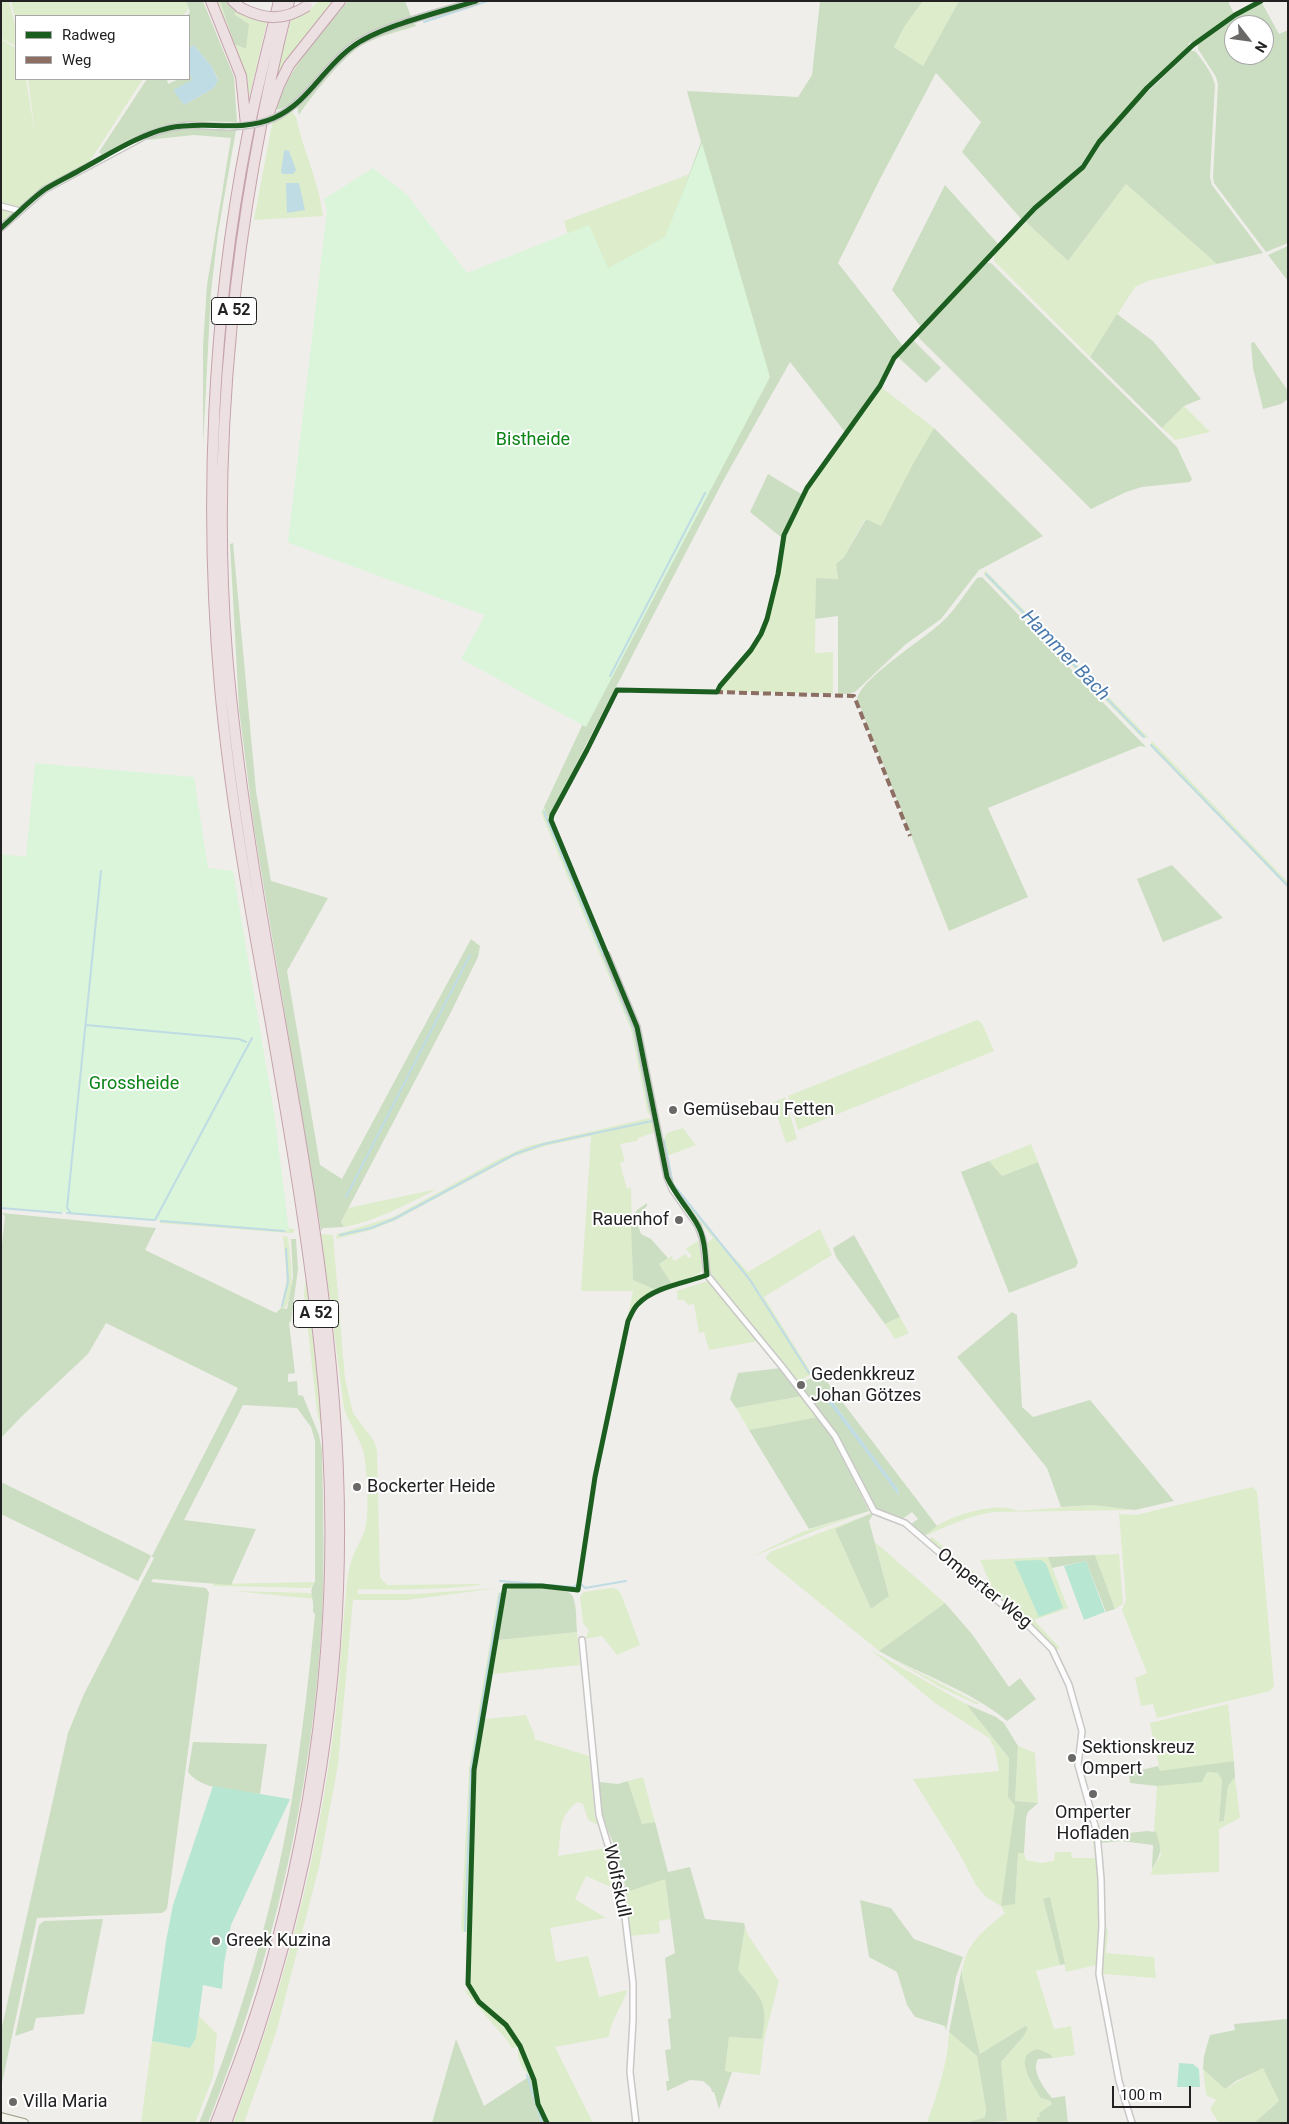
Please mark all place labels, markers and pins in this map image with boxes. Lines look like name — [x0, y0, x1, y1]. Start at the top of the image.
place label: Gemüsebau Fetten — [683, 1099, 834, 1121]
marker: Gemüsebau Fetten — [667, 1104, 679, 1116]
place label: Rauenhof — [592, 1209, 669, 1231]
marker: Rauenhof — [673, 1214, 685, 1226]
place label: Gedenkkreuz Johan Götzes — [811, 1364, 921, 1406]
marker: Gedenkkreuz Johan Götzes — [795, 1379, 807, 1391]
place label: Bockerter Heide — [367, 1476, 495, 1498]
marker: Bockerter Heide — [351, 1481, 363, 1493]
place label: Sektionskreuz Ompert — [1082, 1737, 1195, 1780]
marker: Sektionskreuz Ompert — [1066, 1752, 1078, 1764]
marker: Omperter Hofladen — [1087, 1788, 1099, 1800]
place label: Omperter Hofladen — [1055, 1802, 1131, 1845]
place label: Greek Kuzina — [226, 1930, 331, 1952]
marker: Greek Kuzina — [210, 1935, 222, 1947]
place label: Villa Maria — [23, 2091, 108, 2113]
marker: Villa Maria — [7, 2096, 19, 2108]

